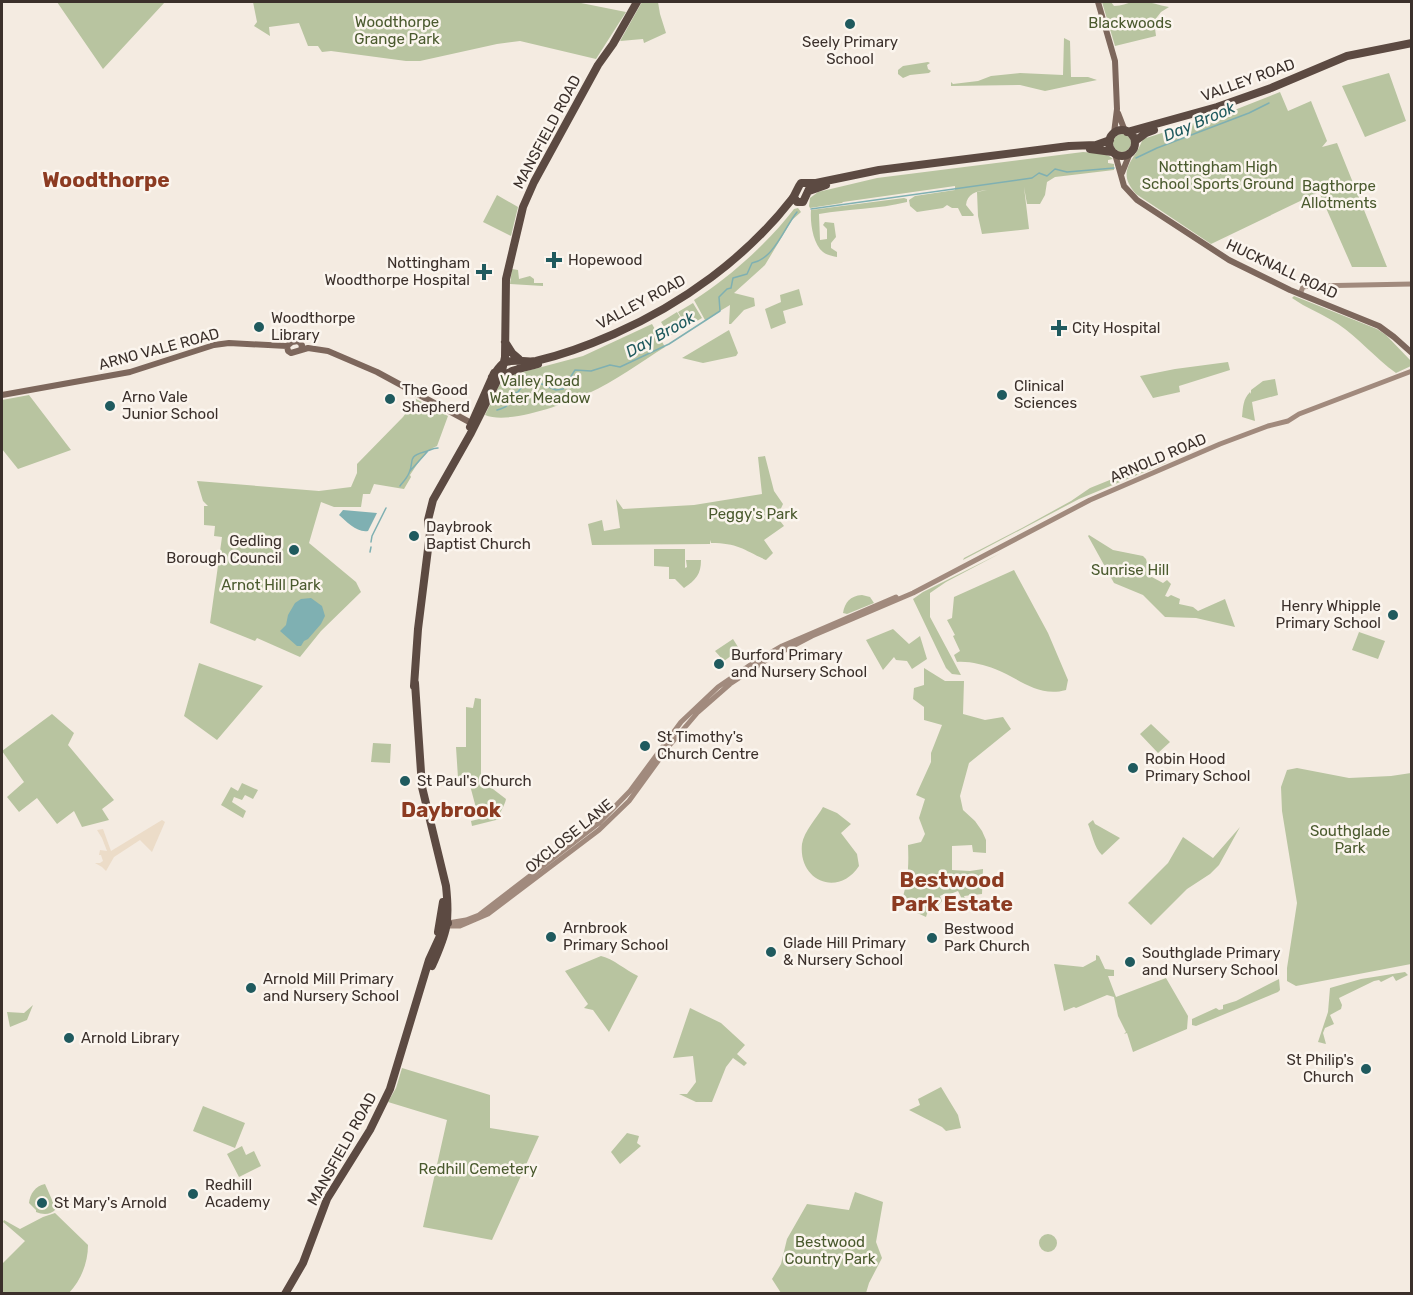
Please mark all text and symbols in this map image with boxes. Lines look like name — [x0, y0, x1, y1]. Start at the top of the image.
park label: Woodthorpe Grange Park — [354, 13, 440, 48]
park label: Blackwoods — [1088, 14, 1172, 32]
marker: Seely Primary School — [843, 17, 857, 31]
place label: Seely Primary School — [802, 33, 898, 68]
street label: VALLEY ROAD — [1199, 55, 1297, 105]
street label: MANSFIELD ROAD — [509, 72, 585, 192]
water label: Day Brook — [1160, 98, 1239, 145]
park label: Nottingham High School Sports Ground — [1142, 158, 1294, 193]
district label: Woodthorpe — [42, 167, 170, 192]
park label: Bagthorpe Allotments — [1301, 177, 1377, 212]
street label: HUCKNALL ROAD — [1223, 235, 1341, 303]
marker: Hopewood — [545, 251, 563, 269]
place label: Hopewood — [568, 251, 642, 269]
place label: Nottingham Woodthorpe Hospital — [324, 254, 470, 289]
marker: Nottingham Woodthorpe Hospital — [475, 263, 493, 281]
street label: VALLEY ROAD — [593, 271, 689, 333]
water label: Day Brook — [622, 307, 699, 361]
place label: Woodthorpe Library — [271, 309, 356, 344]
marker: City Hospital — [1050, 319, 1068, 337]
place label: City Hospital — [1072, 319, 1160, 337]
marker: Woodthorpe Library — [252, 320, 266, 334]
street label: ARNO VALE ROAD — [97, 324, 221, 374]
park label: Valley Road Water Meadow — [489, 372, 591, 407]
place label: Clinical Sciences — [1014, 377, 1077, 412]
place label: The Good Shepherd — [402, 381, 470, 416]
place label: Arno Vale Junior School — [122, 388, 218, 423]
marker: Clinical Sciences — [995, 388, 1009, 402]
marker: The Good Shepherd — [383, 392, 397, 406]
marker: Arno Vale Junior School — [103, 399, 117, 413]
street label: ARNOLD ROAD — [1107, 430, 1209, 486]
park label: Peggy's Park — [708, 505, 798, 523]
place label: Daybrook Baptist Church — [426, 518, 531, 553]
marker: Daybrook Baptist Church — [407, 529, 421, 543]
place label: Gedling Borough Council — [166, 532, 282, 567]
marker: Gedling Borough Council — [287, 543, 301, 557]
park label: Sunrise Hill — [1091, 561, 1169, 579]
park label: Arnot Hill Park — [221, 576, 321, 594]
place label: Henry Whipple Primary School — [1276, 597, 1381, 632]
marker: Henry Whipple Primary School — [1386, 608, 1400, 622]
place label: Burford Primary and Nursery School — [731, 646, 867, 681]
marker: Burford Primary and Nursery School — [712, 657, 726, 671]
place label: St Timothy's Church Centre — [657, 728, 759, 763]
marker: St Timothy's Church Centre — [638, 739, 652, 753]
place label: Robin Hood Primary School — [1145, 750, 1250, 785]
marker: Robin Hood Primary School — [1126, 761, 1140, 775]
place label: St Paul's Church — [417, 772, 532, 790]
marker: St Paul's Church — [398, 774, 412, 788]
street label: OXCLOSE LANE — [522, 795, 616, 877]
district label: Daybrook — [401, 797, 502, 822]
park label: Southglade Park — [1310, 822, 1390, 857]
district label: Bestwood Park Estate — [891, 867, 1013, 916]
place label: Arnbrook Primary School — [563, 919, 668, 954]
place label: Bestwood Park Church — [944, 920, 1030, 955]
marker: Arnbrook Primary School — [544, 930, 558, 944]
marker: Bestwood Park Church — [925, 931, 939, 945]
place label: Glade Hill Primary & Nursery School — [783, 934, 906, 969]
place label: Southglade Primary and Nursery School — [1142, 944, 1280, 979]
marker: Glade Hill Primary & Nursery School — [764, 945, 778, 959]
marker: Southglade Primary and Nursery School — [1123, 955, 1137, 969]
place label: Arnold Mill Primary and Nursery School — [263, 970, 399, 1005]
marker: Arnold Mill Primary and Nursery School — [244, 981, 258, 995]
place label: Arnold Library — [81, 1029, 180, 1047]
marker: Arnold Library — [62, 1031, 76, 1045]
place label: St Philip's Church — [1286, 1051, 1354, 1086]
marker: St Philip's Church — [1359, 1062, 1373, 1076]
street label: MANSFIELD ROAD — [304, 1089, 380, 1209]
park label: Redhill Cemetery — [418, 1160, 538, 1178]
place label: Redhill Academy — [205, 1176, 270, 1211]
marker: Redhill Academy — [186, 1187, 200, 1201]
place label: St Mary's Arnold — [54, 1194, 167, 1212]
marker: St Mary's Arnold — [35, 1196, 49, 1210]
park label: Bestwood Country Park — [785, 1233, 876, 1268]

